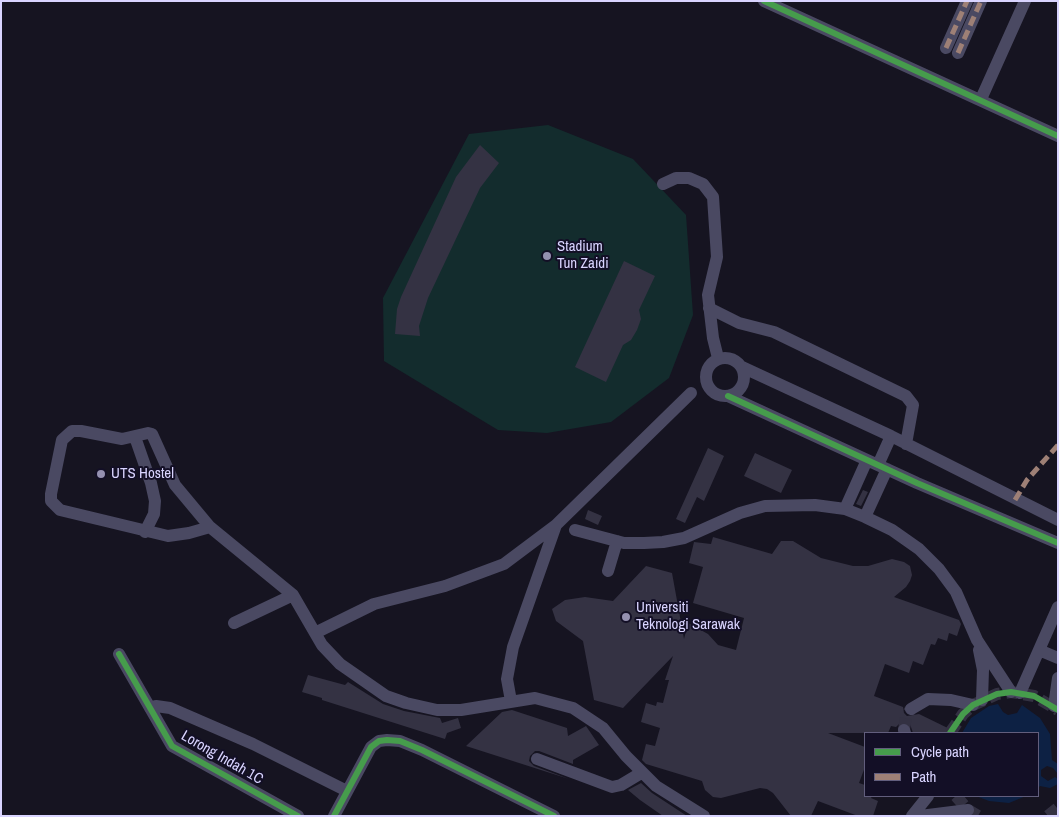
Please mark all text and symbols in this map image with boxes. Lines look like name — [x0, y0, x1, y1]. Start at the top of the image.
place label: Stadium Tun Zaidi — [557, 238, 609, 273]
marker: Stadium Tun Zaidi — [541, 250, 553, 262]
place label: UTS Hostel — [111, 465, 174, 483]
marker: UTS Hostel — [95, 468, 107, 480]
place label: Universiti Teknologi Sarawak — [636, 599, 740, 634]
marker: Universiti Teknologi Sarawak — [620, 611, 632, 623]
street label: Lorong Indah 1C — [178, 727, 266, 789]
legend — [864, 732, 1039, 797]
text: Cycle path — [911, 741, 969, 762]
text: Path — [911, 766, 936, 787]

